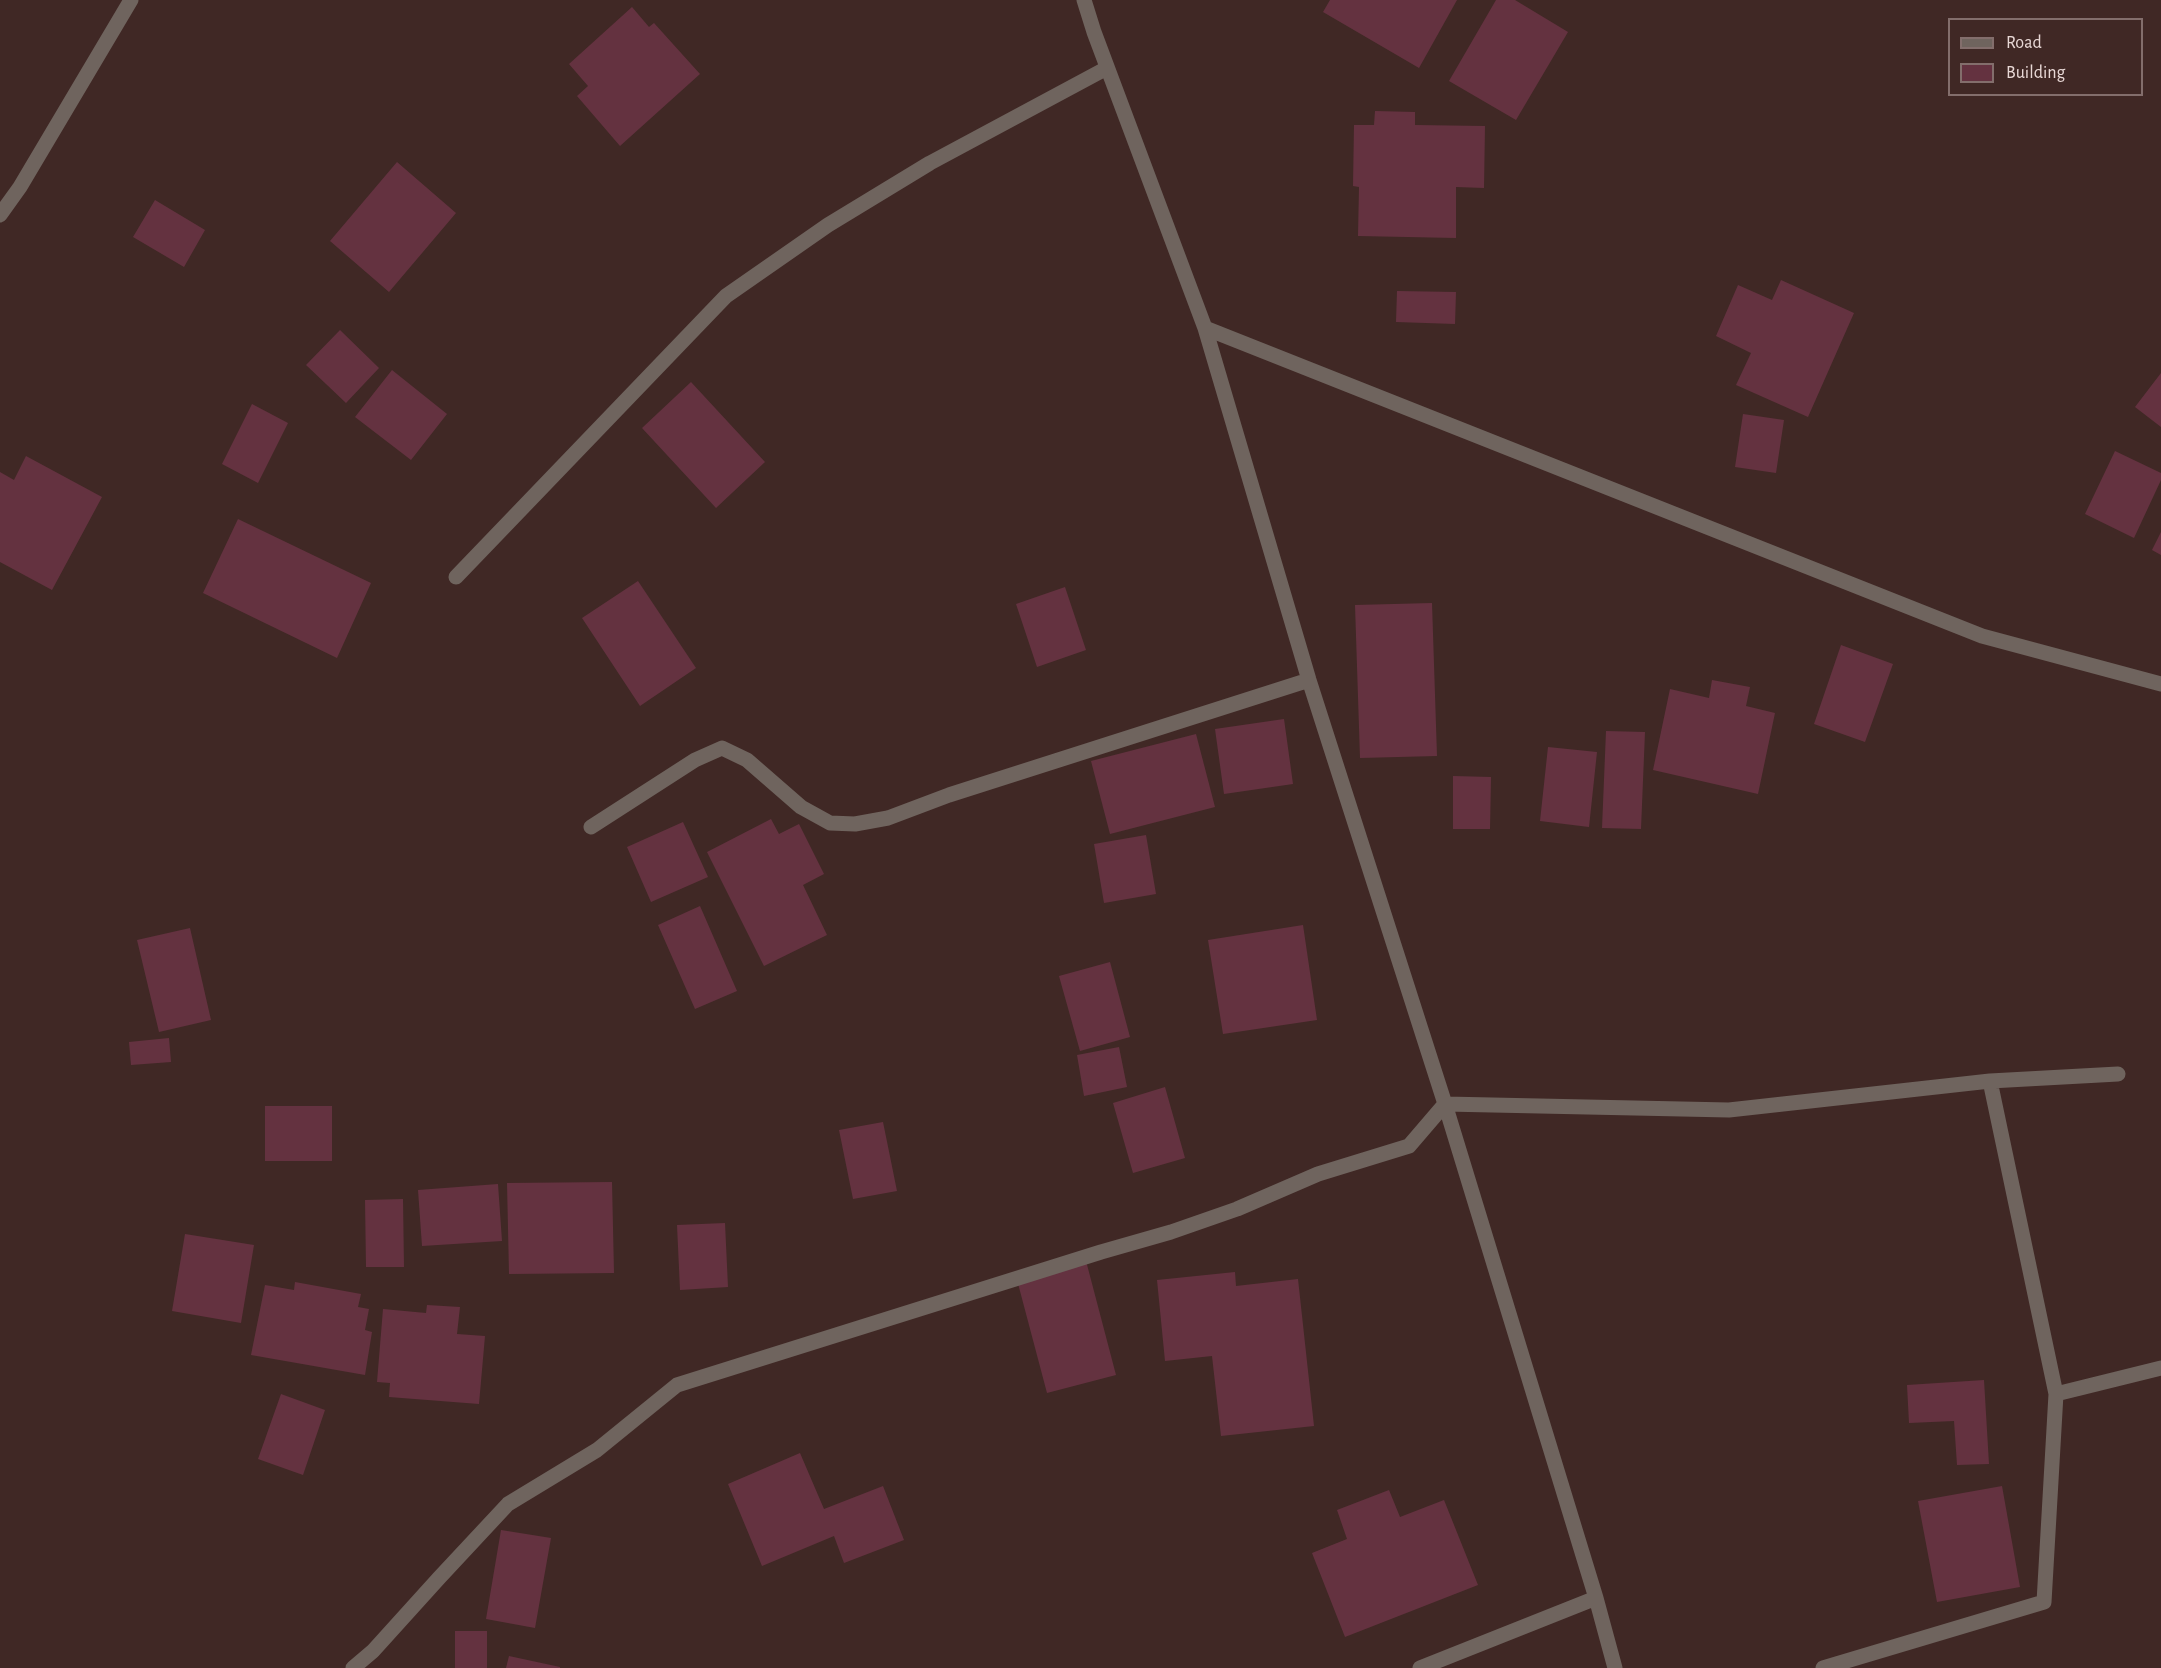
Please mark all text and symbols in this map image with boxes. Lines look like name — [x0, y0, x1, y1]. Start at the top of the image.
legend — [1948, 18, 2143, 96]
text: Road — [2006, 34, 2042, 52]
text: Building — [2006, 64, 2065, 82]

